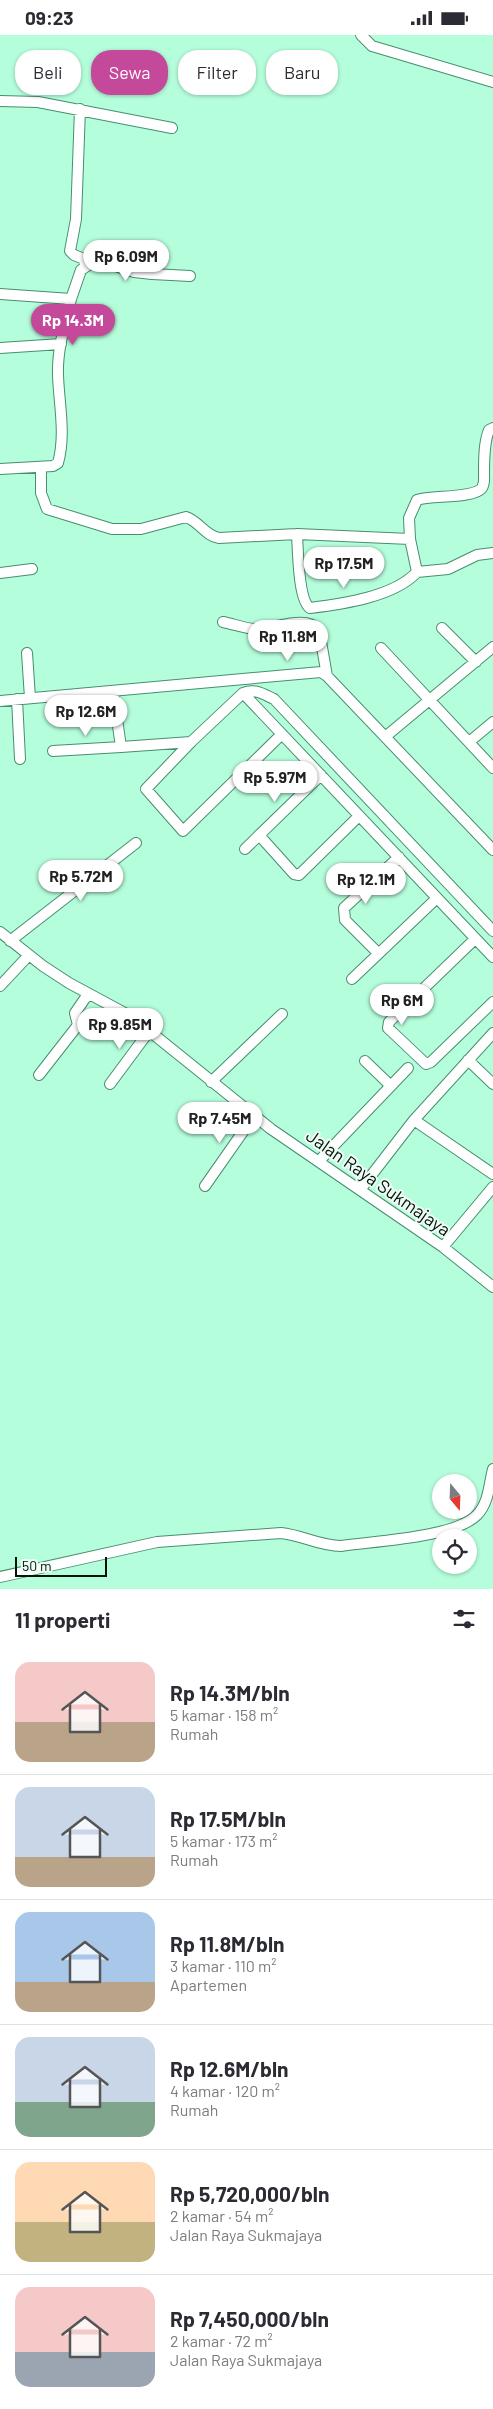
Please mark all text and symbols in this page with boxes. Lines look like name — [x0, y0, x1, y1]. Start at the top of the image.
text: 09:23 — [25, 6, 73, 29]
chip: Beli — [15, 50, 81, 95]
chip: Sewa — [91, 50, 168, 95]
chip: Filter — [178, 50, 256, 95]
chip: Baru — [266, 50, 338, 95]
pin: Rp 6.09M — [74, 239, 178, 282]
text: Rp 6.09M — [94, 246, 158, 265]
pin: Rp 14.3M — [21, 303, 125, 346]
text: Rp 14.3M — [42, 310, 104, 329]
pin: Rp 17.5M — [292, 547, 396, 589]
text: Rp 17.5M — [314, 553, 374, 572]
pin: Rp 11.8M — [236, 619, 340, 662]
text: Rp 11.8M — [259, 626, 317, 645]
pin: Rp 12.6M — [34, 695, 138, 737]
text: Rp 12.6M — [55, 701, 117, 720]
pin: Rp 5.97M — [223, 761, 327, 803]
text: Rp 5.97M — [244, 767, 306, 786]
pin: Rp 5.72M — [29, 859, 133, 902]
pin: Rp 12.1M — [314, 863, 418, 905]
text: Rp 5.72M — [49, 866, 113, 885]
text: Rp 12.1M — [337, 869, 395, 888]
pin: Rp 6M — [367, 983, 437, 1026]
text: Rp 6M — [381, 990, 423, 1009]
pin: Rp 9.85M — [68, 1007, 172, 1050]
text: Rp 9.85M — [88, 1014, 152, 1033]
pin: Rp 7.45M — [168, 1101, 272, 1144]
text: Rp 7.45M — [188, 1108, 252, 1127]
street label: Jalan Raya Sukmajaya — [302, 1124, 455, 1240]
north arrow — [432, 1474, 478, 1519]
map controls — [432, 1474, 477, 1574]
button: locate — [432, 1529, 477, 1574]
scale bar — [15, 1554, 108, 1577]
text: 50 m — [22, 1557, 51, 1574]
icon: filters — [450, 1605, 478, 1633]
text: 11 properti — [15, 1607, 110, 1632]
text: Rp 14.3M/bln — [170, 1680, 290, 1705]
icon: home — [55, 1682, 115, 1742]
text: 5 kamar · 158 m² — [170, 1705, 278, 1724]
text: Rumah — [170, 1724, 218, 1743]
text: Rp 17.5M/bln — [170, 1806, 286, 1831]
icon: home — [55, 1807, 115, 1867]
text: 5 kamar · 173 m² — [170, 1831, 278, 1850]
text: Rumah — [170, 1850, 218, 1869]
text: Rp 11.8M/bln — [170, 1931, 285, 1956]
icon: home — [55, 1932, 115, 1992]
text: 3 kamar · 110 m² — [170, 1956, 276, 1975]
text: Apartemen — [170, 1975, 247, 1994]
text: Rp 12.6M/bln — [170, 2056, 289, 2081]
icon: home — [55, 2057, 115, 2117]
text: 4 kamar · 120 m² — [170, 2081, 280, 2100]
text: Rumah — [170, 2100, 218, 2119]
text: Rp 5,720,000/bln — [170, 2181, 329, 2206]
icon: home — [55, 2182, 115, 2242]
text: 2 kamar · 54 m² — [170, 2206, 274, 2225]
text: Jalan Raya Sukmajaya — [170, 2225, 322, 2244]
text: Rp 7,450,000/bln — [170, 2306, 329, 2331]
icon: home — [55, 2307, 115, 2367]
text: 2 kamar · 72 m² — [170, 2331, 273, 2350]
text: Jalan Raya Sukmajaya — [170, 2350, 322, 2369]

